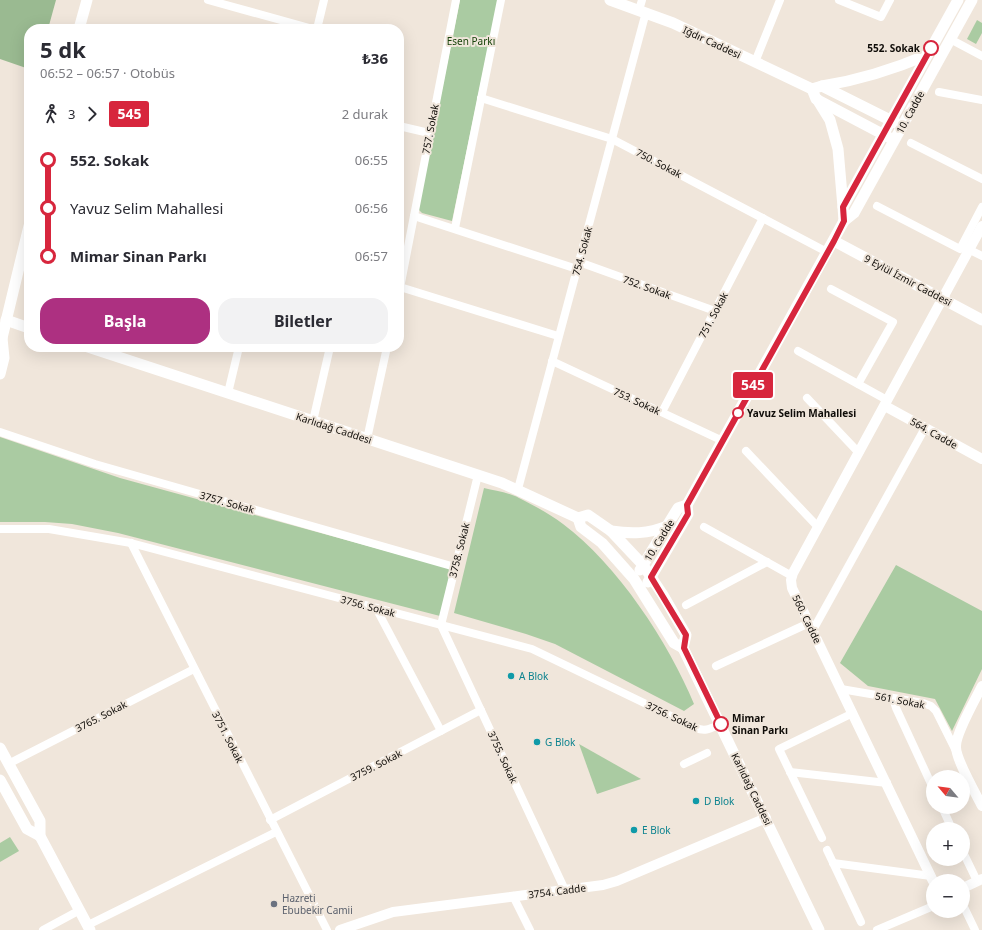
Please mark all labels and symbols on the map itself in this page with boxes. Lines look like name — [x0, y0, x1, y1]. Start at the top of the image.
street label: Iğdır Caddesi — [681, 23, 743, 61]
park label: Esen Parkı — [447, 34, 495, 48]
marker: 552. Sokak — [923, 40, 939, 56]
place label: 552. Sokak — [867, 41, 921, 55]
street label: 10. Cadde — [893, 88, 928, 136]
street label: 757. Sokak — [418, 102, 442, 155]
street label: 750. Sokak — [634, 145, 685, 181]
street label: 754. Sokak — [569, 224, 595, 277]
street label: 9 Eylül İzmir Caddesi — [862, 251, 954, 309]
street label: 752. Sokak — [621, 272, 674, 302]
street label: 751. Sokak — [695, 289, 731, 340]
line badge: 545 — [730, 372, 776, 398]
street label: 753. Sokak — [611, 384, 663, 418]
place label: Yavuz Selim Mahallesi — [747, 406, 856, 420]
marker: Yavuz Selim Mahallesi — [732, 407, 744, 419]
street label: Karlıdağ Caddesi — [294, 409, 374, 447]
street label: 564. Cadde — [908, 414, 961, 452]
street label: 3757. Sokak — [198, 488, 256, 517]
street label: 10. Cadde — [641, 516, 677, 563]
street label: 3758. Sokak — [445, 521, 473, 579]
street label: 3756. Sokak — [339, 592, 397, 620]
street label: 560. Cadde — [789, 592, 825, 646]
place label: A Blok — [519, 669, 549, 683]
marker: A Blok — [506, 671, 516, 681]
street label: 561. Sokak — [874, 688, 927, 712]
street label: 3765. Sokak — [73, 697, 130, 735]
street label: 3756. Sokak — [644, 698, 701, 734]
street label: 3751. Sokak — [209, 709, 247, 766]
place label: Mimar Sinan Parkı — [732, 711, 788, 737]
marker: Mimar Sinan Parkı — [713, 716, 729, 732]
street label: 3755. Sokak — [485, 729, 521, 786]
place label: G Blok — [545, 735, 576, 749]
marker: G Blok — [532, 737, 542, 747]
street label: 3759. Sokak — [348, 746, 405, 784]
street label: Karlıdağ Caddesi — [728, 750, 776, 828]
north arrow — [926, 770, 970, 814]
place label: D Blok — [704, 794, 735, 808]
marker: D Blok — [691, 796, 701, 806]
place label: E Blok — [642, 823, 671, 837]
marker: E Blok — [629, 825, 639, 835]
street label: 3754. Cadde — [527, 880, 587, 901]
place label: Hazreti Ebubekir Camii — [282, 891, 353, 917]
marker: Hazreti Ebubekir Camii — [269, 899, 279, 909]

